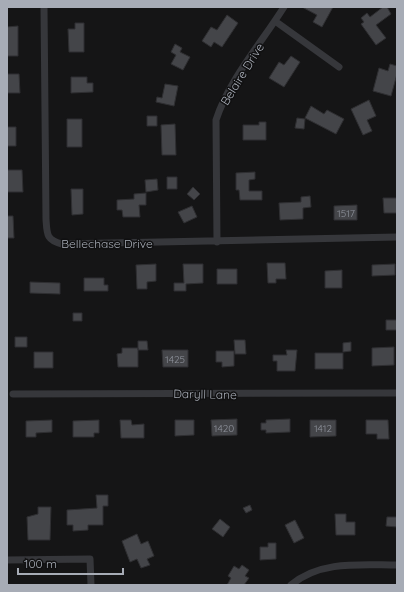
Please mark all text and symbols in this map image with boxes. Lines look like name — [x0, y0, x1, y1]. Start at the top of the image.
street label: Belaire Drive — [217, 40, 267, 108]
house number: 1517 — [337, 207, 355, 220]
street label: Bellechase Drive — [61, 236, 153, 251]
house number: 1425 — [165, 353, 185, 366]
street label: Daryll Lane — [173, 386, 237, 402]
house number: 1420 — [214, 422, 234, 435]
house number: 1412 — [314, 422, 332, 435]
scale bar — [18, 550, 123, 576]
text: 100 m — [24, 556, 57, 571]

